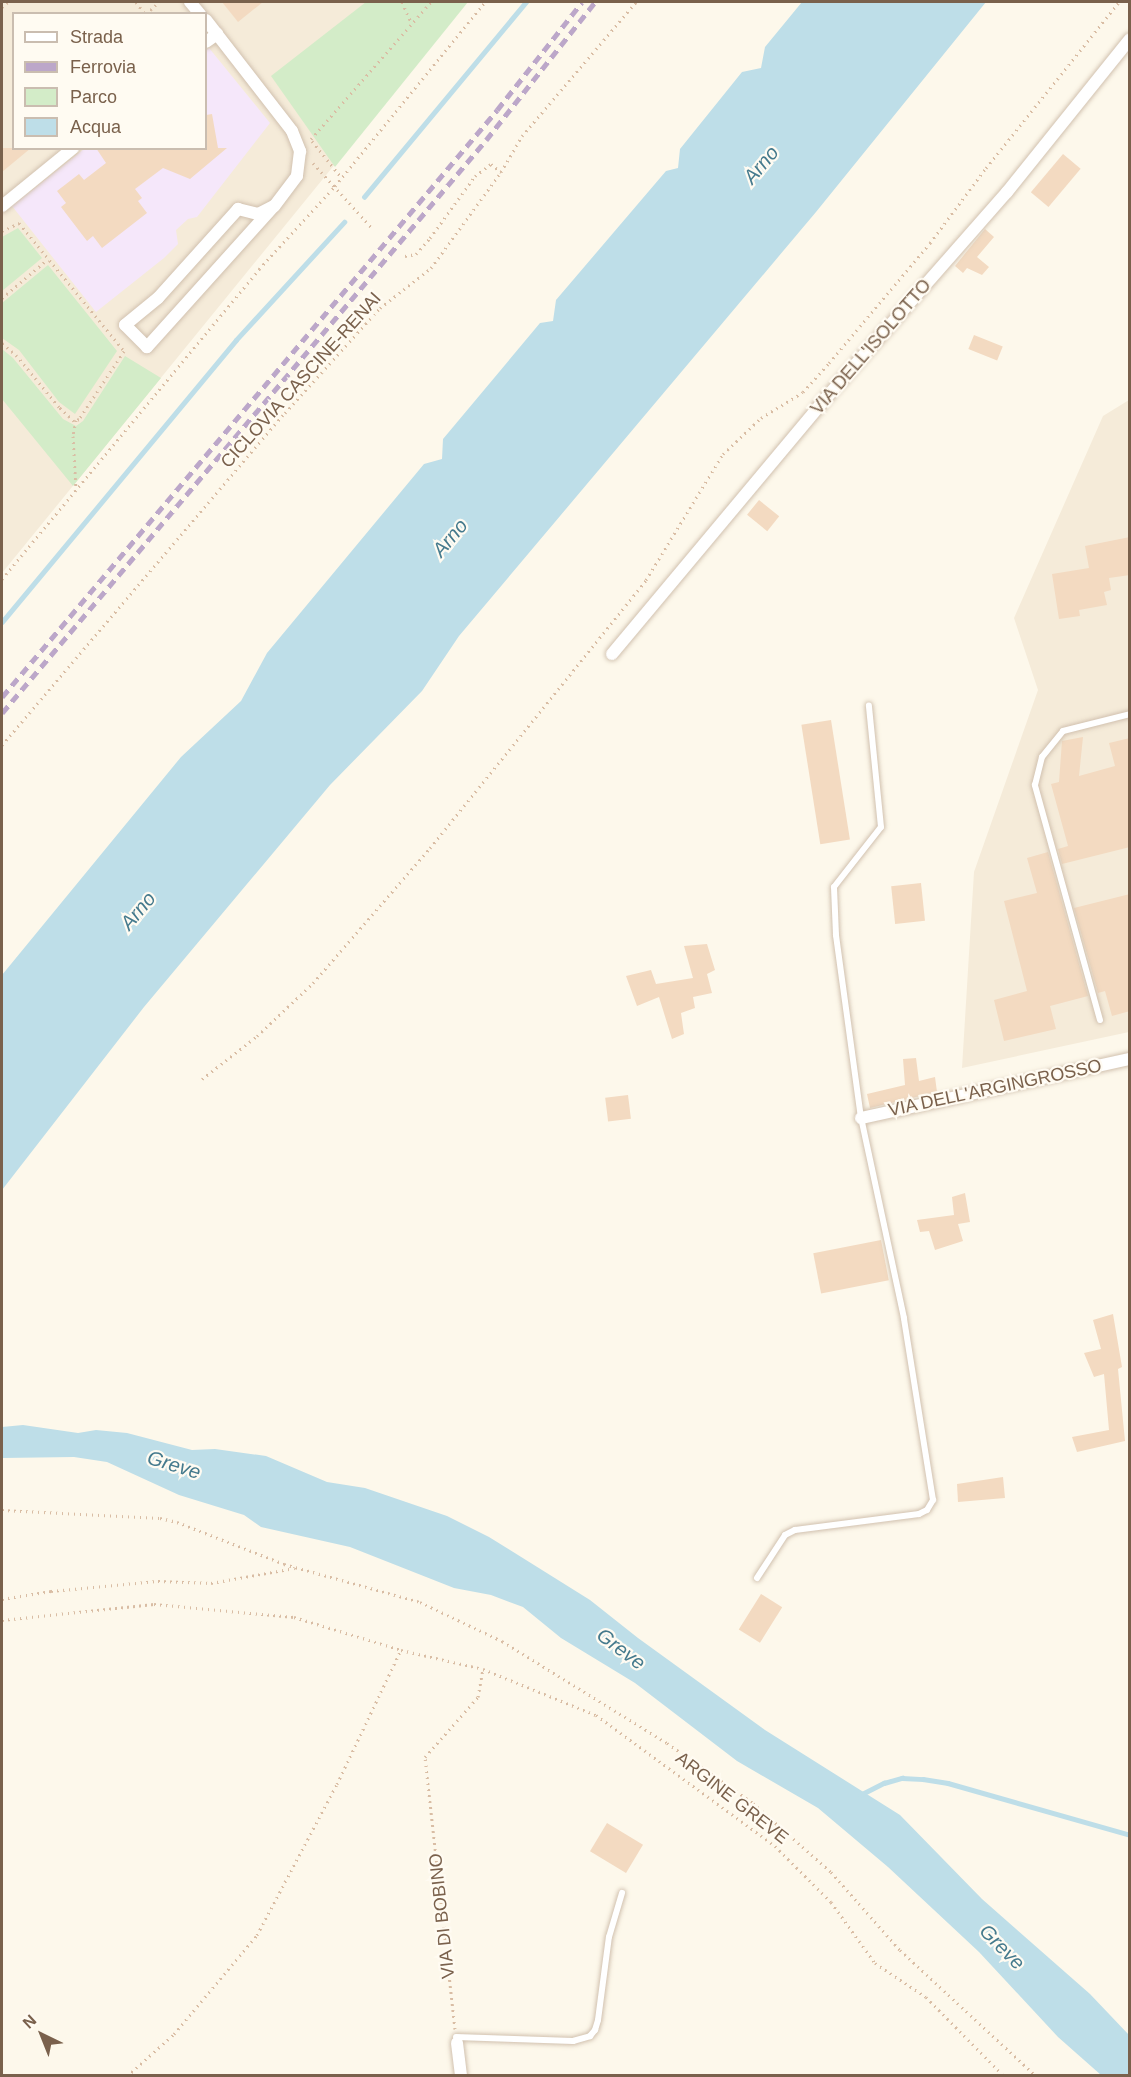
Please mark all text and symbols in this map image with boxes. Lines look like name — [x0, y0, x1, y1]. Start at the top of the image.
legend — [12, 12, 207, 150]
text: Strada — [70, 27, 123, 47]
text: Ferrovia — [70, 57, 136, 77]
text: Parco — [70, 87, 117, 107]
text: Acqua — [70, 117, 121, 137]
water label: Arno — [738, 141, 784, 189]
street label: VIA DELL'ISOLOTTO — [806, 275, 936, 419]
street label: CICLOVIA CASCINE-RENAI — [216, 287, 386, 473]
water label: Arno — [427, 514, 473, 562]
water label: Arno — [115, 887, 161, 935]
street label: VIA DELL'ARGINGROSSO — [886, 1055, 1104, 1121]
water label: Greve — [144, 1446, 204, 1484]
water label: Greve — [592, 1623, 650, 1675]
street label: ARGINE GREVE — [671, 1747, 793, 1849]
street label: VIA DI BOBINO — [425, 1852, 459, 1980]
water label: Greve — [974, 1919, 1030, 1975]
north arrow — [12, 2005, 72, 2065]
text: N — [19, 2011, 39, 2032]

